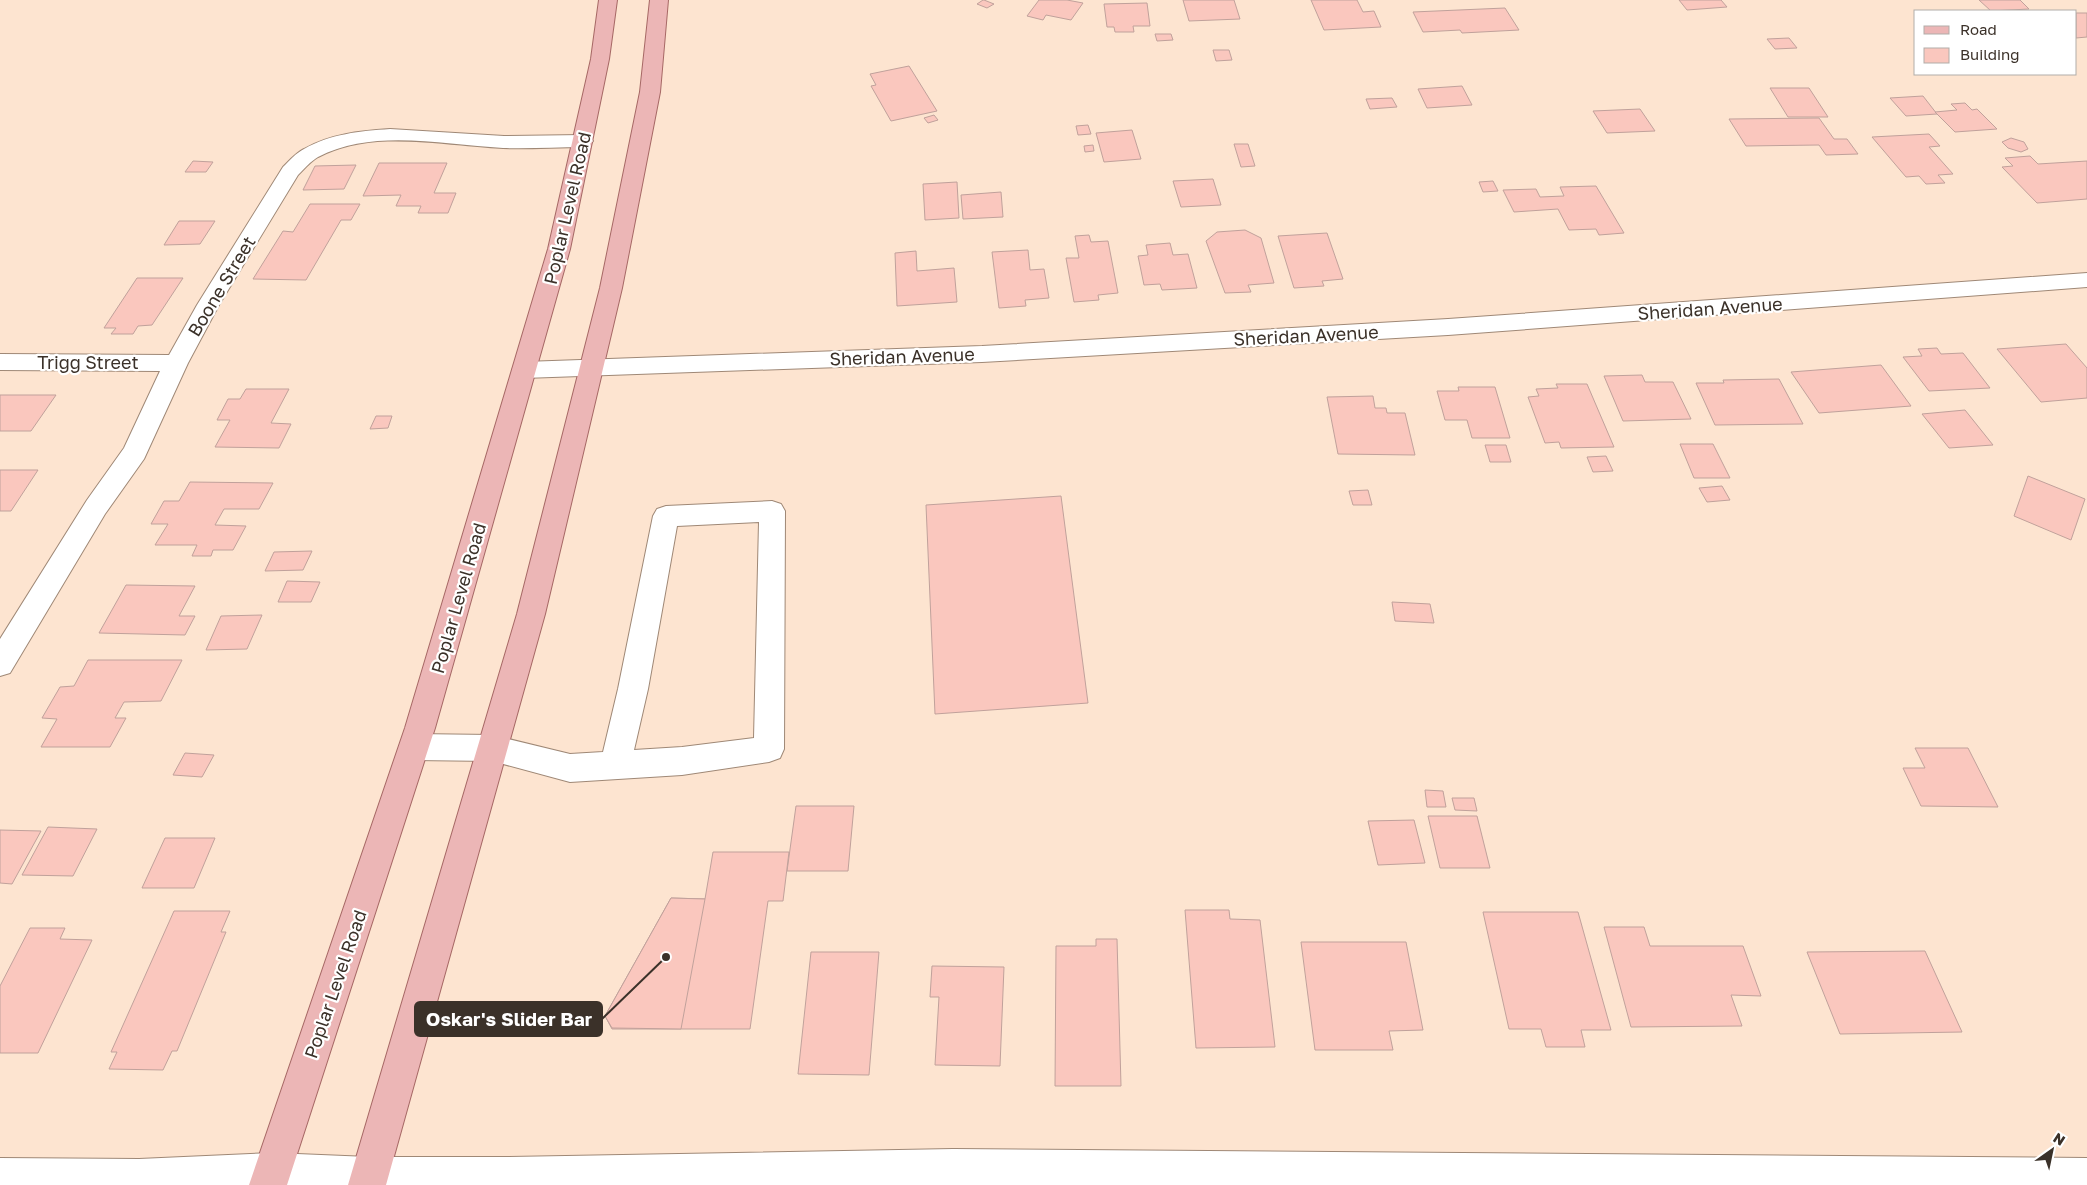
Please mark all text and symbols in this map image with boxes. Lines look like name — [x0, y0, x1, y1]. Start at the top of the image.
legend — [1914, 10, 2077, 75]
text: Road — [1960, 20, 1997, 38]
text: Building — [1960, 45, 2020, 63]
street label: Poplar Level Road — [539, 130, 595, 286]
street label: Boone Street — [182, 232, 260, 340]
street label: Sheridan Avenue — [1637, 292, 1783, 324]
street label: Sheridan Avenue — [1233, 320, 1379, 350]
street label: Sheridan Avenue — [829, 342, 975, 370]
street label: Trigg Street — [37, 351, 139, 373]
street label: Poplar Level Road — [426, 520, 490, 676]
street label: Poplar Level Road — [299, 907, 371, 1061]
callout: Oskar's Slider Bar — [415, 1002, 602, 1036]
text: Oskar's Slider Bar — [426, 1007, 593, 1030]
north arrow — [2027, 1125, 2077, 1175]
text: N — [2050, 1129, 2068, 1149]

